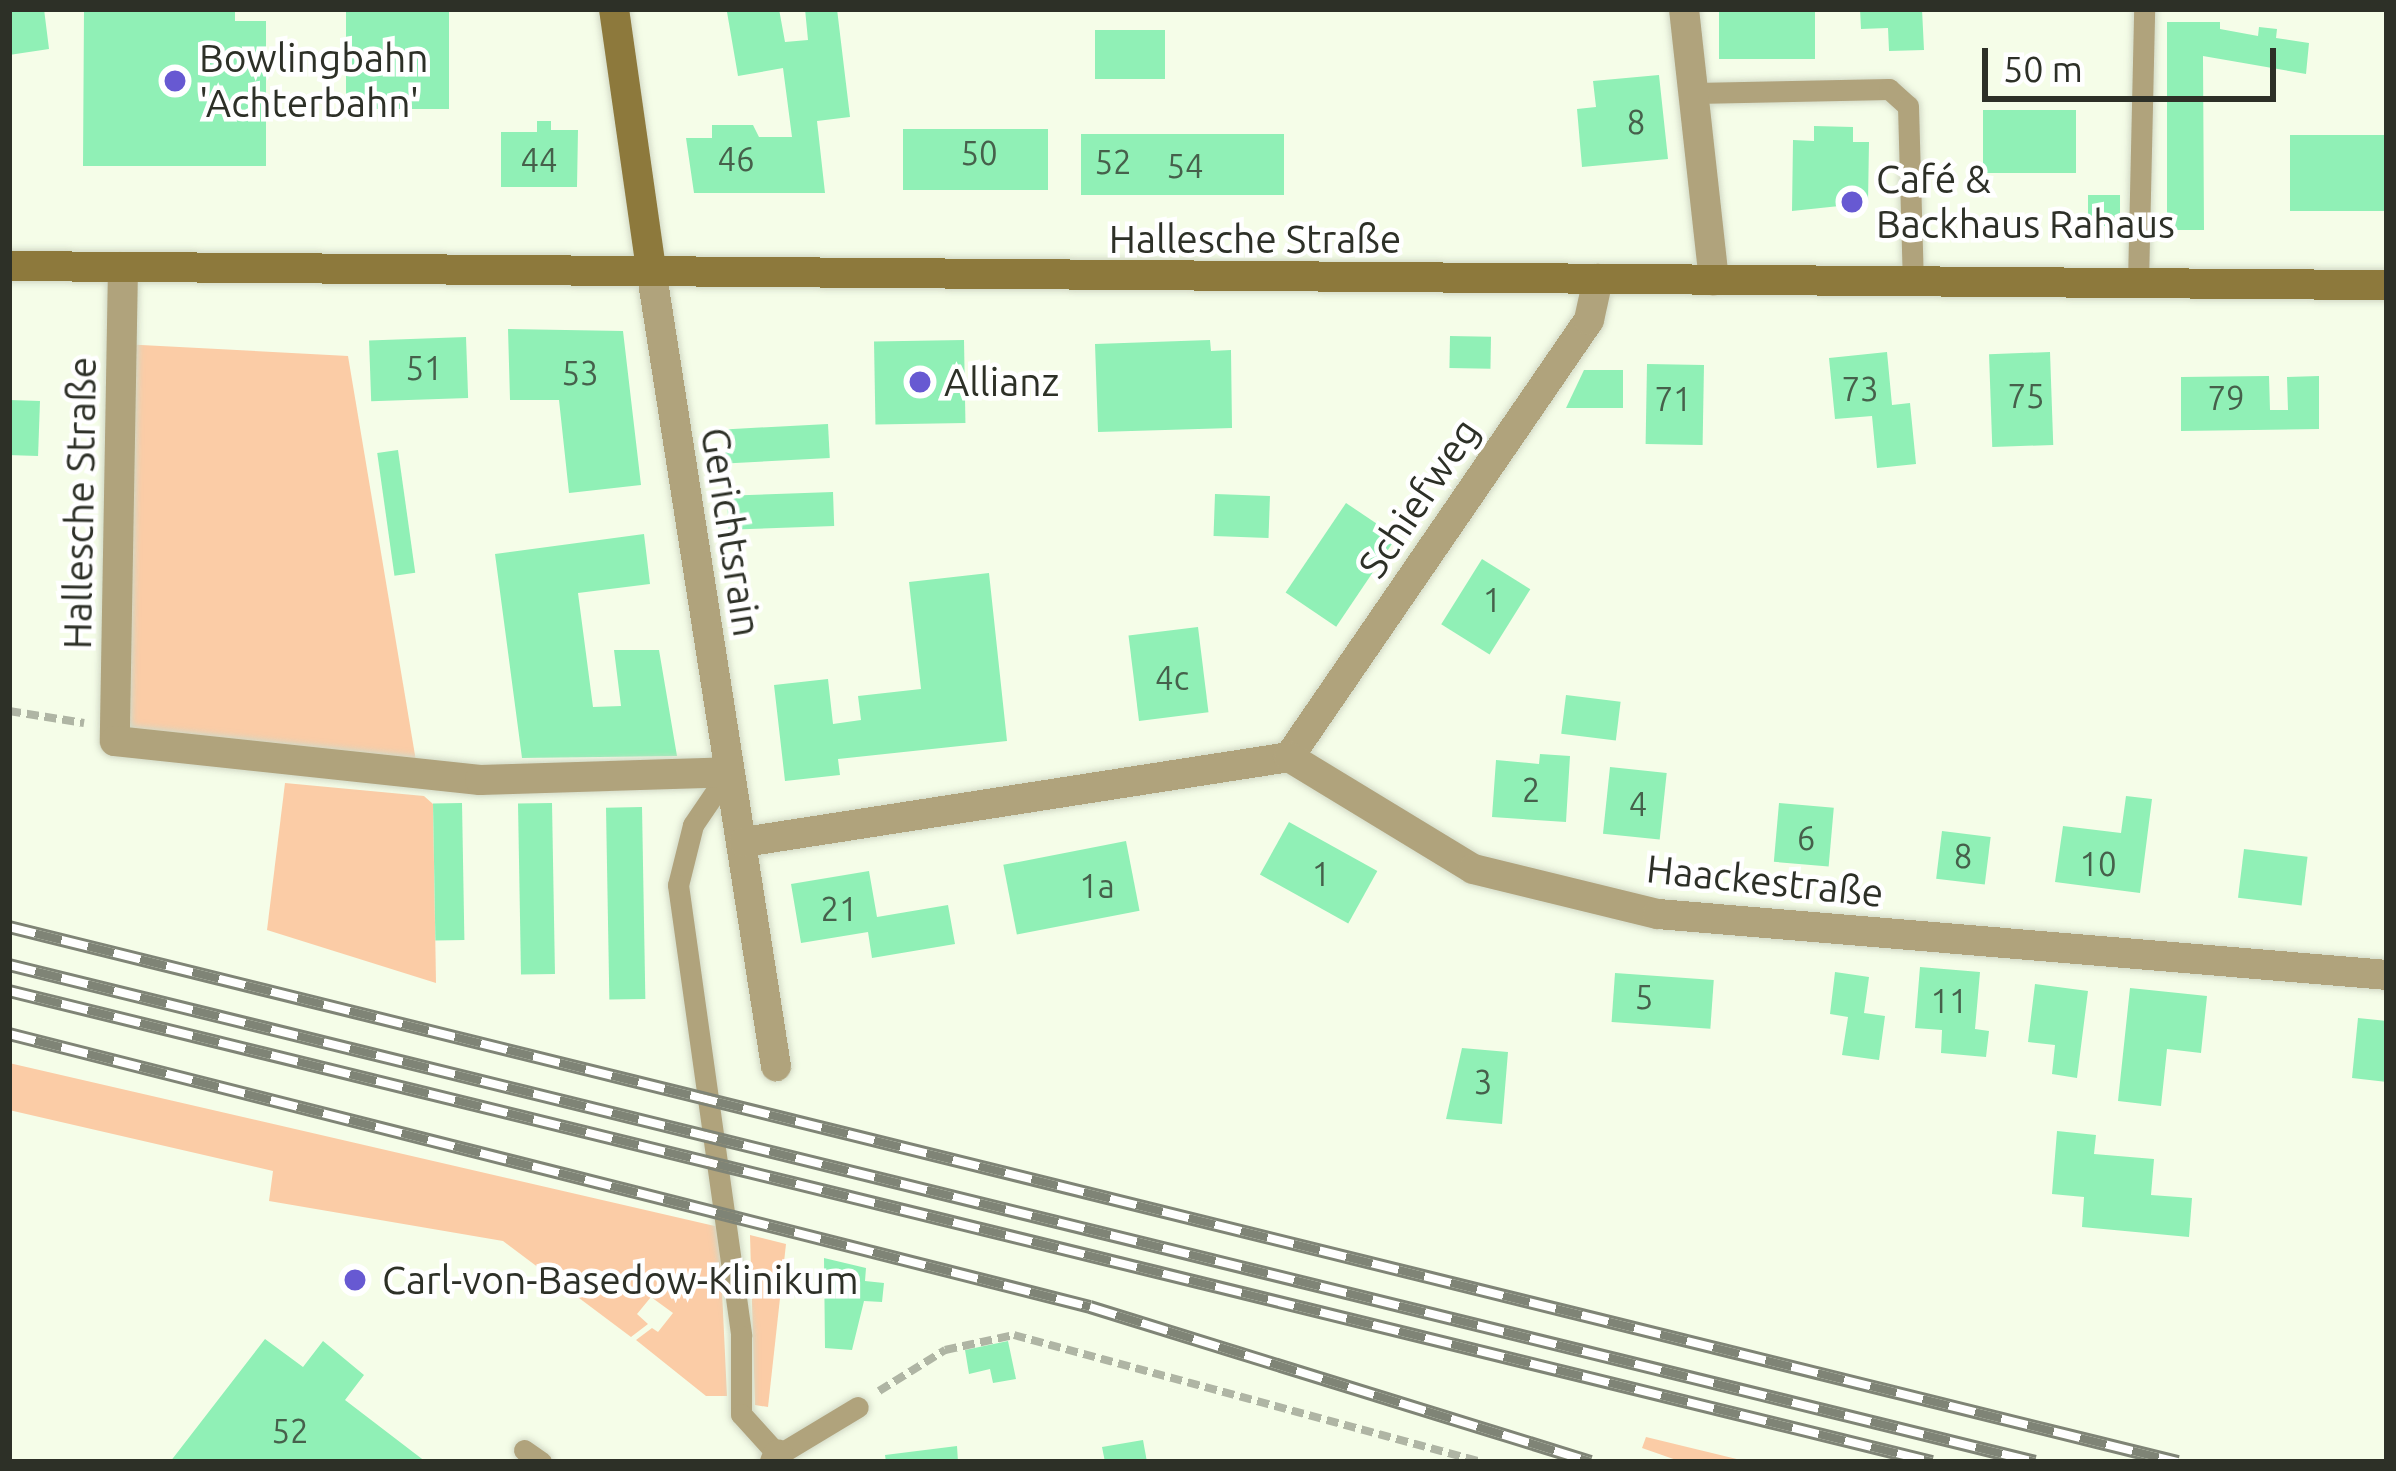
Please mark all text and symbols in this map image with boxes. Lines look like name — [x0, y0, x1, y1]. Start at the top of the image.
scale bar — [1988, 24, 2282, 98]
place label: Bowlingbahn 'Achterbahn' — [199, 36, 429, 127]
text: 50 m — [2003, 48, 2083, 89]
marker: Bowlingbahn 'Achterbahn' — [162, 68, 188, 94]
house number: 8 — [1627, 102, 1645, 142]
house number: 50 — [960, 133, 998, 173]
house number: 46 — [717, 139, 755, 179]
house number: 44 — [520, 140, 558, 180]
house number: 52 — [1094, 142, 1132, 182]
house number: 54 — [1166, 146, 1204, 186]
place label: Café & Backhaus Rahaus — [1876, 157, 2175, 248]
marker: Café & Backhaus Rahaus — [1839, 189, 1865, 215]
street label: Hallesche Straße — [1109, 216, 1401, 262]
house number: 51 — [405, 348, 443, 388]
house number: 53 — [561, 353, 599, 393]
street label: Hallesche Straße — [54, 356, 106, 650]
place label: Allianz — [944, 359, 1060, 405]
marker: Allianz — [907, 369, 933, 395]
house number: 73 — [1841, 369, 1879, 409]
house number: 75 — [2007, 376, 2045, 416]
house number: 79 — [2207, 378, 2245, 418]
house number: 71 — [1654, 379, 1692, 419]
street label: Schiefweg — [1349, 410, 1489, 586]
street label: Gerichtsrain — [691, 424, 771, 640]
house number: 1 — [1483, 580, 1501, 620]
house number: 4c — [1155, 658, 1189, 698]
house number: 2 — [1522, 770, 1540, 810]
house number: 4 — [1629, 784, 1647, 824]
house number: 6 — [1797, 818, 1815, 858]
house number: 8 — [1954, 836, 1972, 876]
house number: 10 — [2079, 844, 2117, 884]
street label: Haackestraße — [1644, 845, 1886, 917]
house number: 1 — [1312, 854, 1330, 894]
house number: 1a — [1079, 866, 1115, 906]
house number: 21 — [820, 889, 858, 929]
house number: 5 — [1635, 977, 1653, 1017]
house number: 11 — [1930, 981, 1968, 1021]
house number: 3 — [1474, 1062, 1492, 1102]
place label: Carl-von-Basedow-Klinikum — [382, 1257, 859, 1303]
marker: Carl-von-Basedow-Klinikum — [339, 1264, 371, 1296]
house number: 52 — [271, 1411, 309, 1451]

